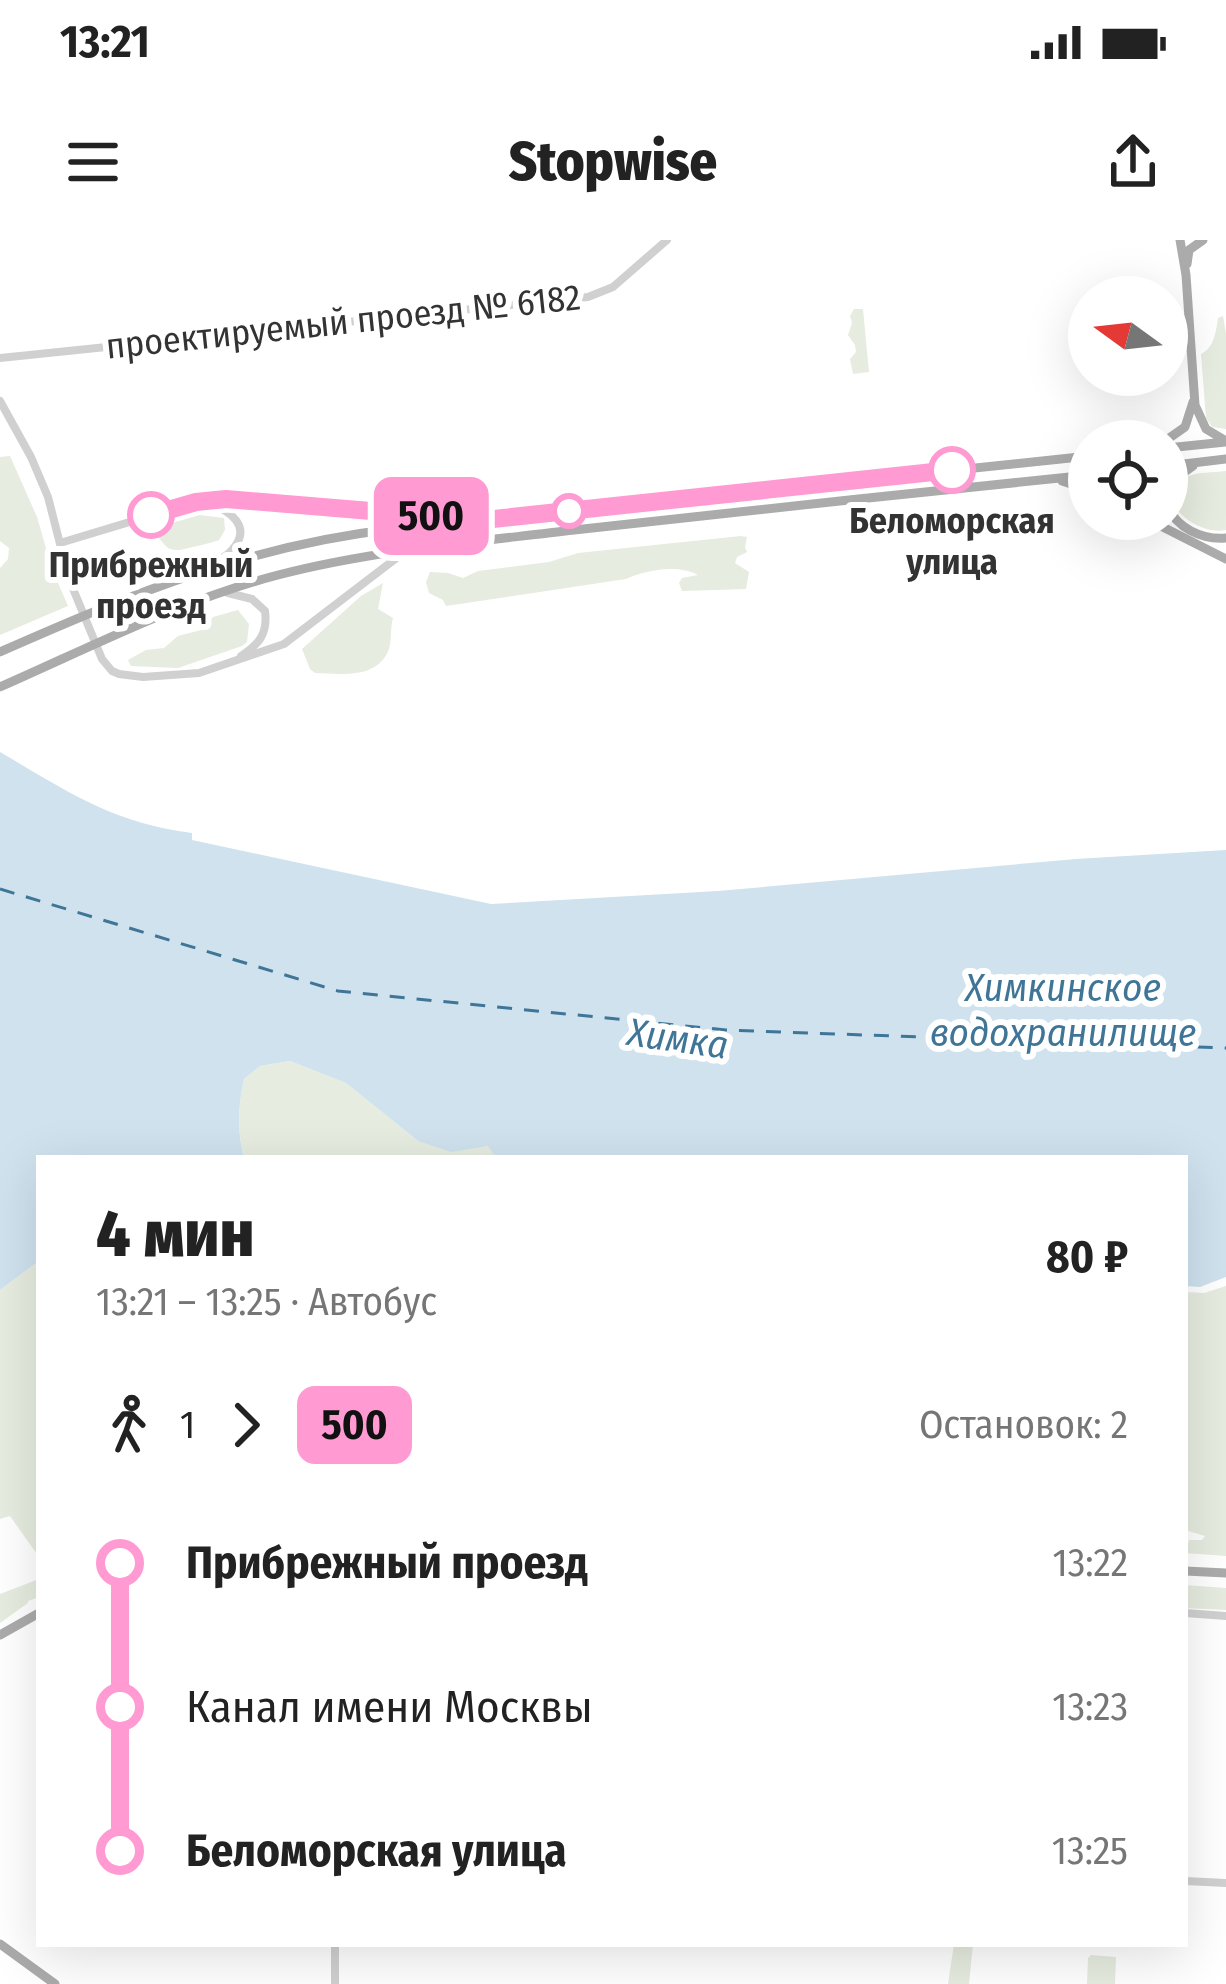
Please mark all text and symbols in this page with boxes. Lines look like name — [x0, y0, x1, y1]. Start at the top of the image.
text: 13:21 — [60, 15, 150, 69]
icon: menu — [60, 129, 126, 195]
icon: share — [1100, 129, 1166, 195]
text: Stopwise — [509, 130, 717, 194]
street label: проектируемый проезд № 6182 — [104, 275, 583, 369]
north arrow — [1068, 276, 1188, 396]
map controls — [1068, 276, 1188, 540]
button: locate — [1068, 420, 1188, 540]
marker: Беломорская улица — [930, 448, 974, 492]
line badge: 500 — [362, 477, 500, 555]
text: 500 — [398, 491, 464, 541]
marker: Прибрежный проезд — [129, 493, 173, 537]
unlabelled marker — [553, 495, 585, 527]
place label: Беломорская улица — [849, 499, 1055, 584]
place label: Прибрежный проезд — [49, 543, 253, 628]
water label: Химкинское водохранилище — [930, 965, 1196, 1056]
water label: Химка — [623, 1009, 731, 1069]
text: 4 мин — [96, 1194, 255, 1273]
text: 80 ₽ — [1046, 1230, 1128, 1284]
text: 13:21 – 13:25 · Автобус — [96, 1279, 437, 1325]
icon: walk — [96, 1392, 162, 1458]
icon: forward — [213, 1392, 279, 1458]
text: 500 — [321, 1400, 388, 1450]
text: 1 — [180, 1402, 195, 1448]
text: Остановок: 2 — [919, 1402, 1128, 1448]
text: Прибрежный проезд — [186, 1536, 588, 1590]
text: 13:22 — [1053, 1540, 1128, 1586]
text: Канал имени Москвы — [186, 1680, 593, 1734]
text: 13:23 — [1052, 1684, 1128, 1730]
text: Беломорская улица — [186, 1824, 567, 1878]
text: 13:25 — [1052, 1828, 1128, 1874]

